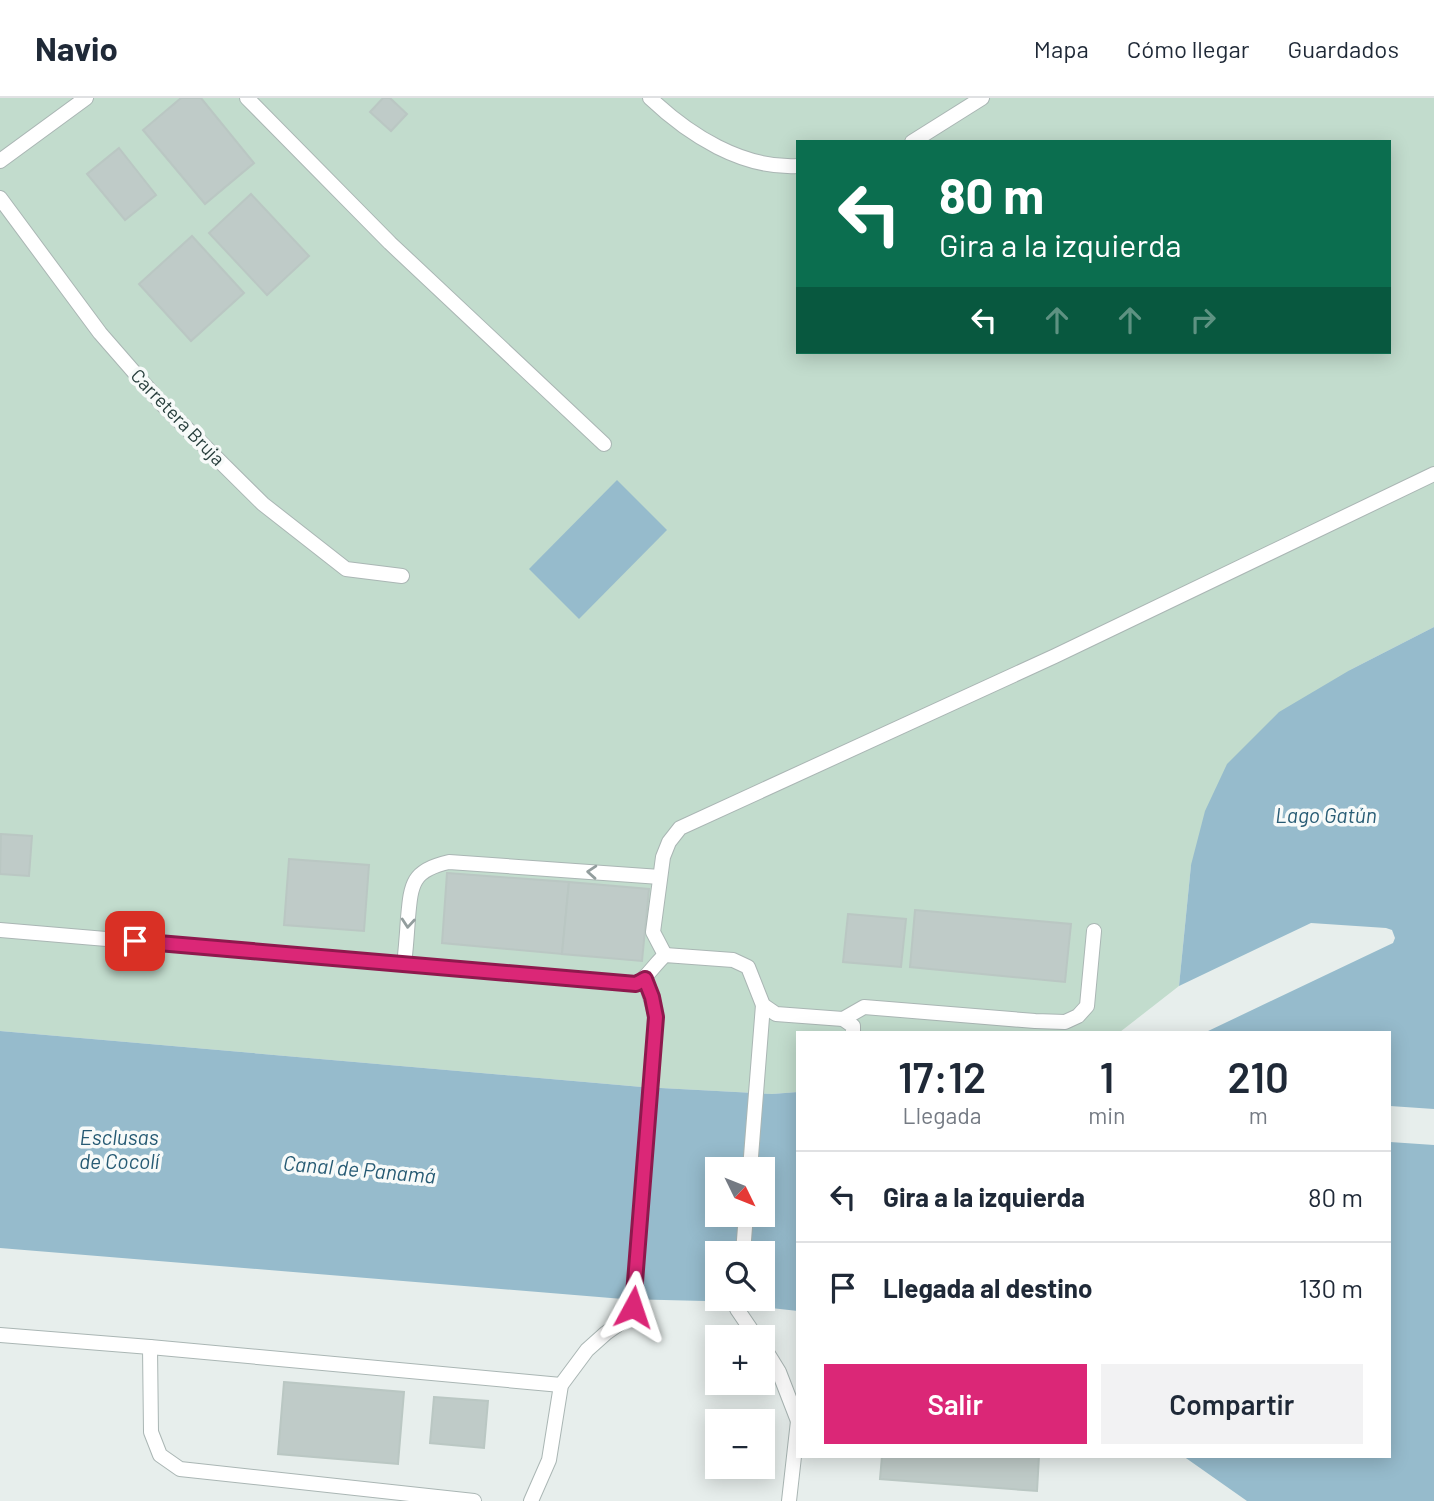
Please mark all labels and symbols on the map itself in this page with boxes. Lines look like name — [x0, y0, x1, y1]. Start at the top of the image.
street label: Carretera Bruja — [127, 364, 230, 470]
water label: Lago Gatún — [1275, 802, 1377, 827]
one-way arrow — [586, 865, 597, 880]
pin — [105, 911, 165, 971]
one-way arrow — [401, 917, 416, 928]
water label: Esclusas de Cocolí — [79, 1124, 161, 1173]
water label: Canal de Panamá — [282, 1149, 437, 1188]
north arrow — [705, 1157, 775, 1227]
position arrow — [596, 1270, 670, 1344]

